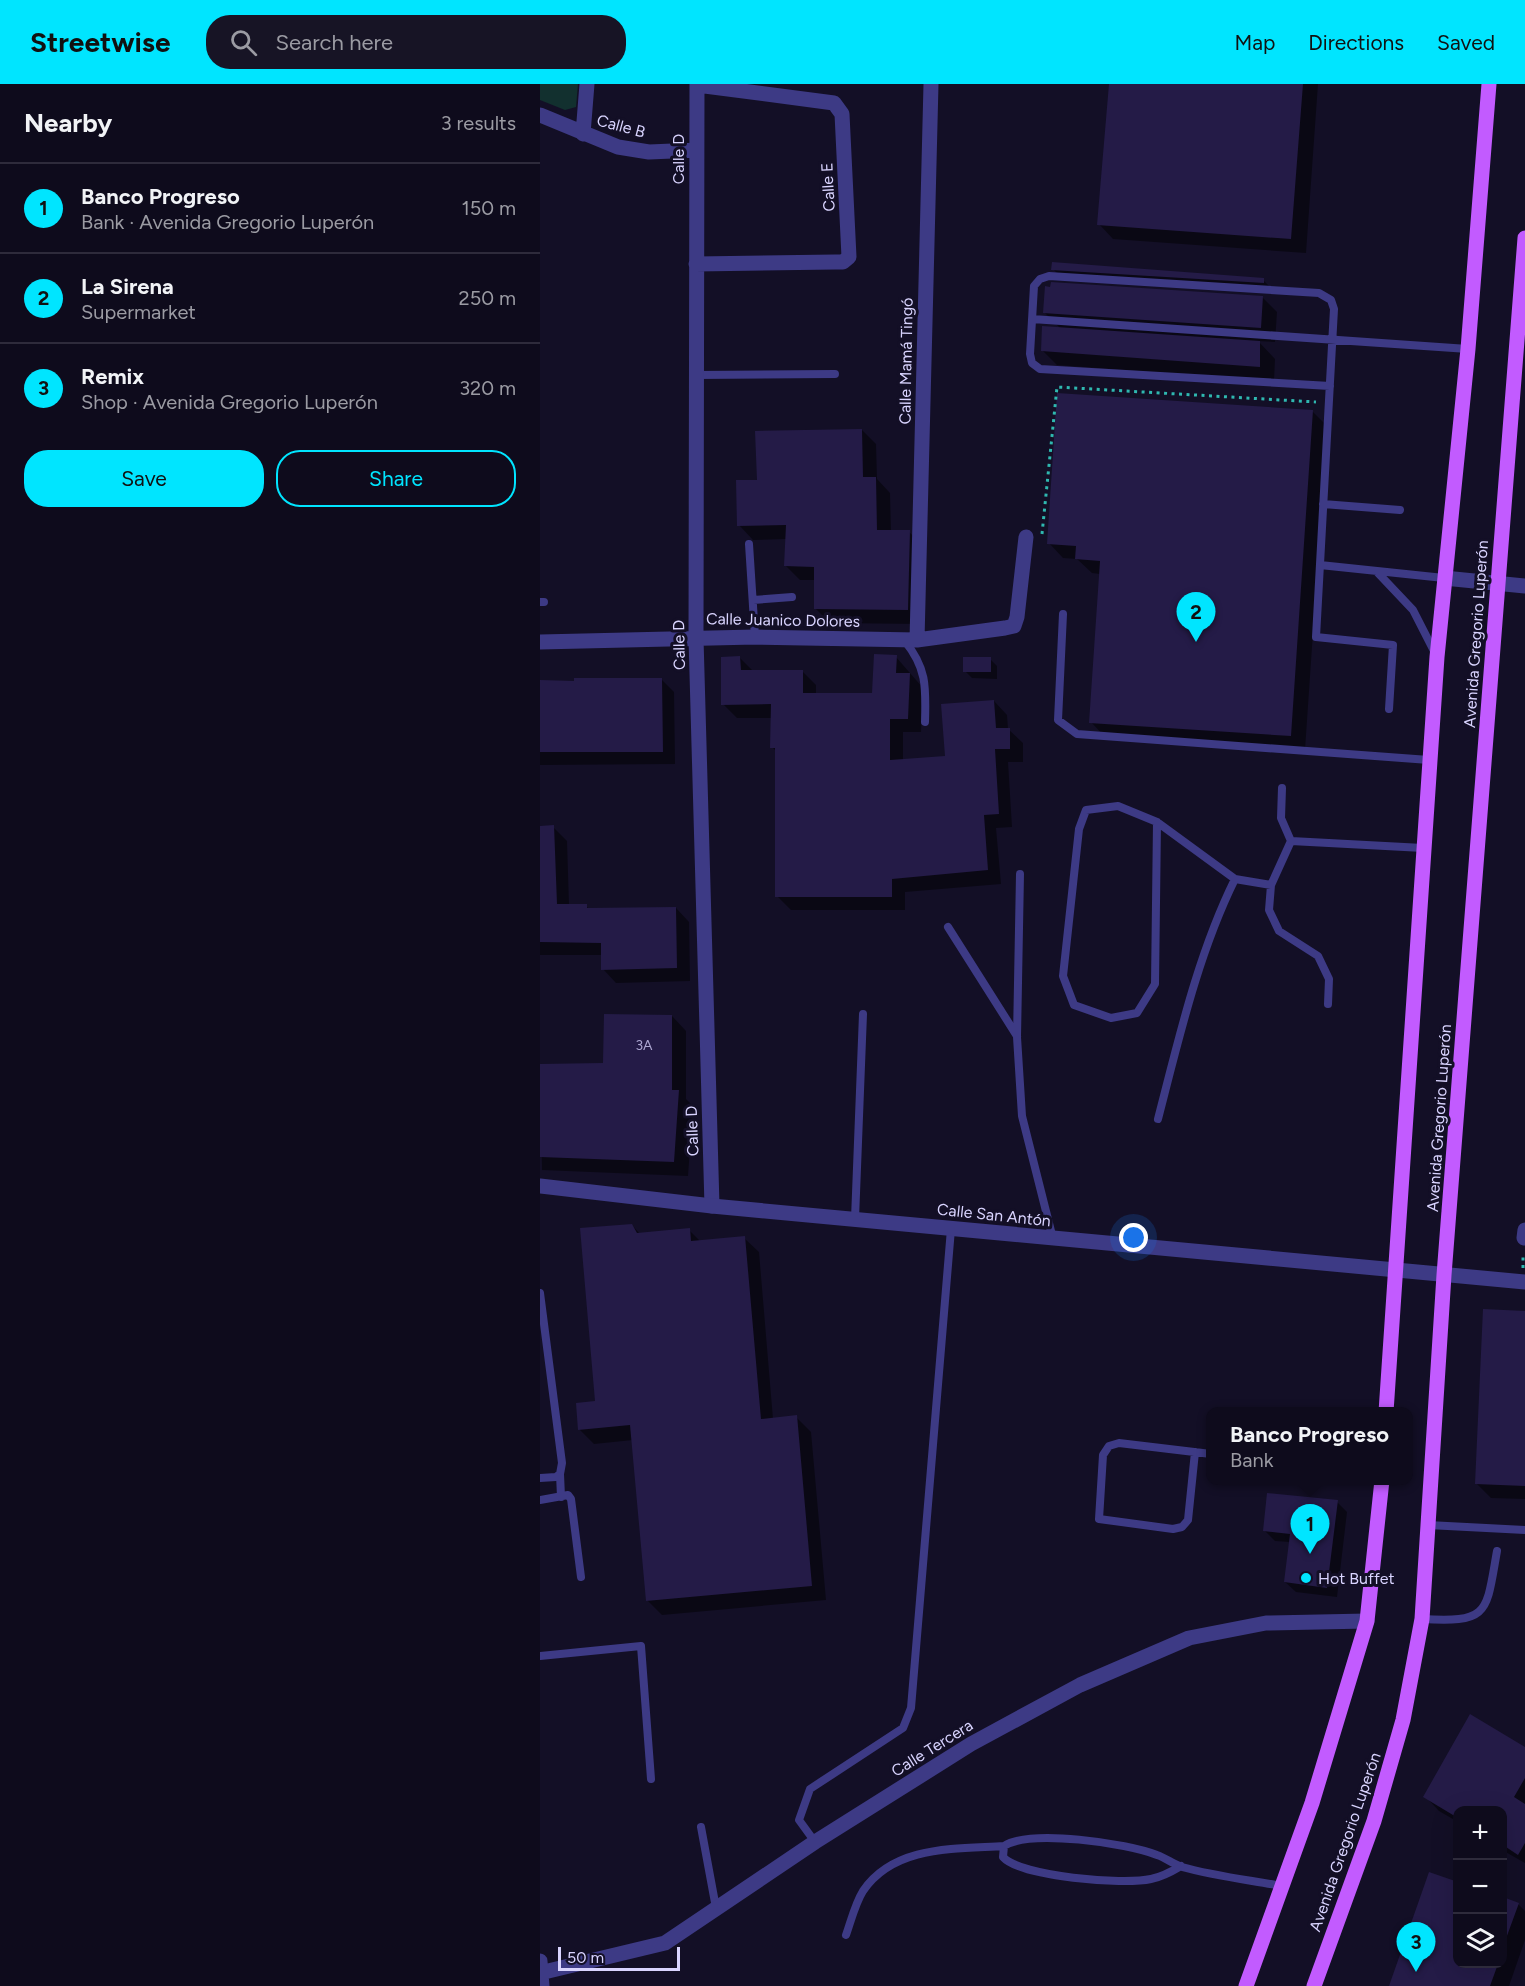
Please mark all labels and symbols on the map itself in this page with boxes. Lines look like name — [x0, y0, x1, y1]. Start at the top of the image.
street label: Calle B — [595, 110, 647, 142]
street label: Calle D — [669, 134, 688, 184]
street label: Calle E — [817, 162, 839, 212]
street label: Calle Mamá Tingó — [895, 297, 917, 425]
street label: Avenida Gregorio Luperón — [1460, 539, 1492, 728]
pin: 2 — [1176, 592, 1216, 642]
street label: Calle Juanico Dolores — [706, 609, 860, 631]
street label: Calle D — [669, 620, 689, 670]
street label: Avenida Gregorio Luperón — [1423, 1023, 1455, 1212]
house number: 3A — [635, 1037, 653, 1054]
street label: Calle D — [682, 1105, 702, 1157]
street label: Calle San Antón — [936, 1200, 1052, 1230]
your location — [1119, 1223, 1148, 1252]
pin: 1 — [1290, 1504, 1330, 1554]
place label: Hot Buffet — [1318, 1569, 1395, 1588]
marker: Hot Buffet — [1299, 1571, 1313, 1585]
street label: Calle Tercera — [888, 1715, 976, 1781]
street label: Avenida Gregorio Luperón — [1305, 1750, 1385, 1934]
pin: 3 — [1396, 1922, 1436, 1972]
scale bar — [558, 1944, 680, 1972]

